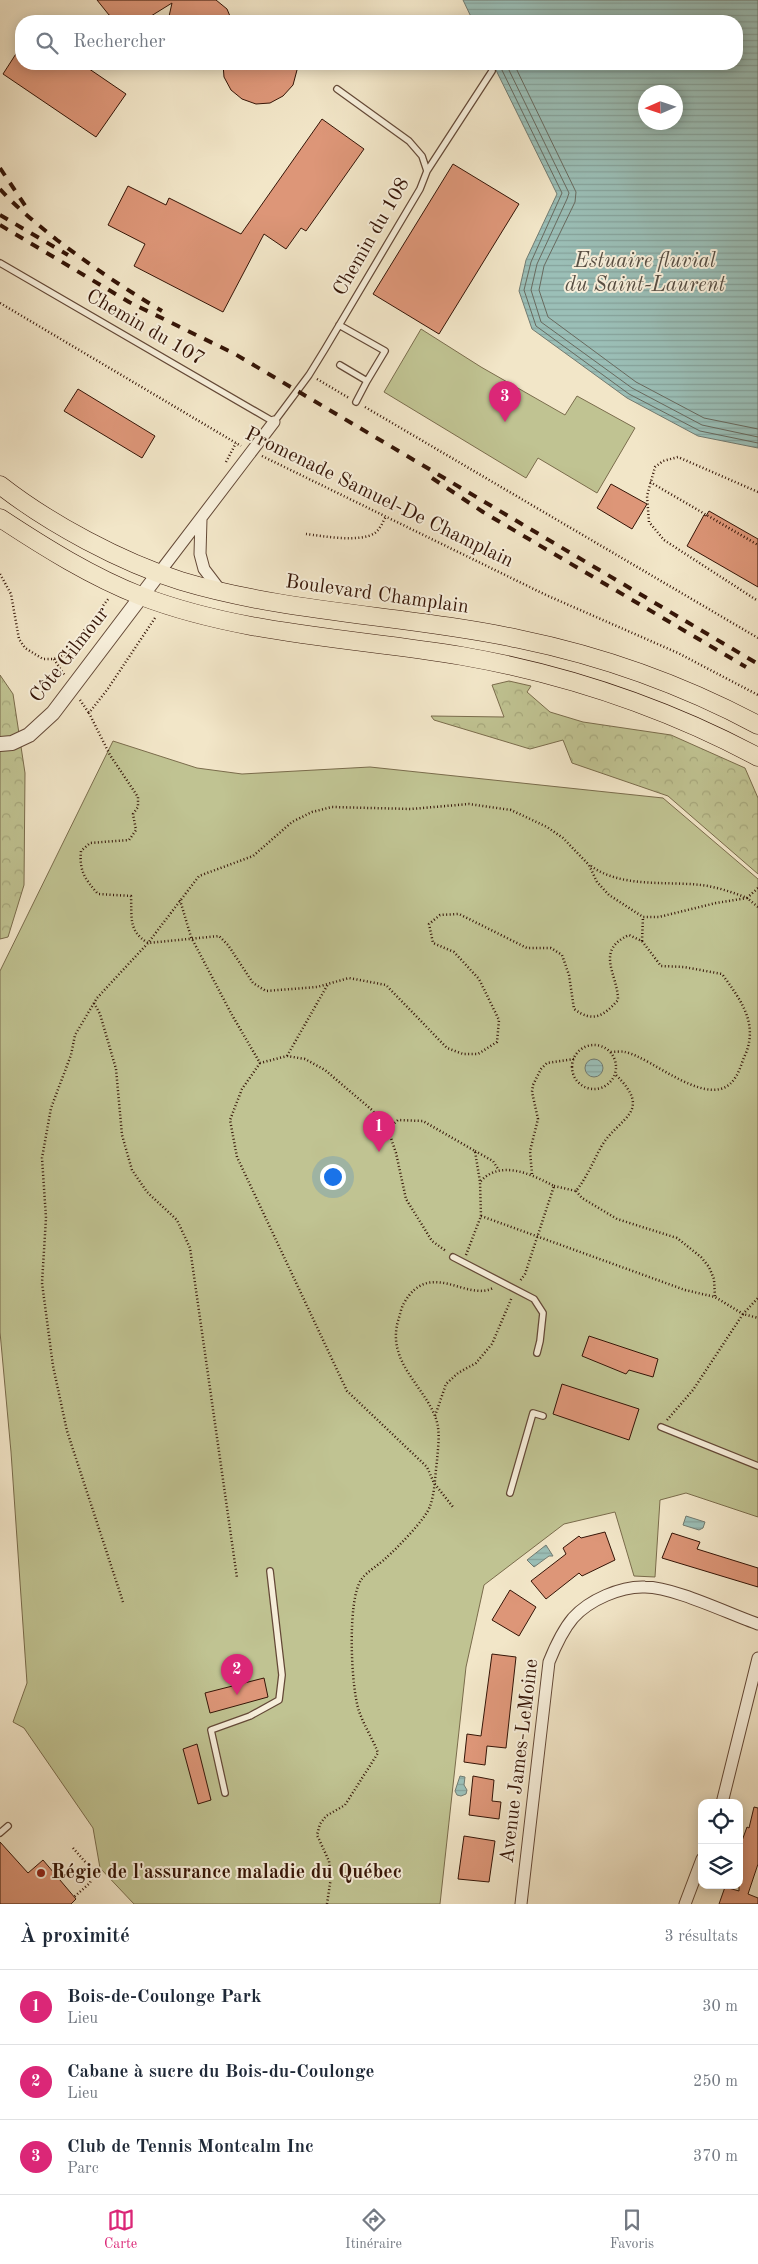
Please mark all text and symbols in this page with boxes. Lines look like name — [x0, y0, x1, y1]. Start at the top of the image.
search box — [15, 15, 743, 70]
icon: search — [33, 29, 61, 57]
text: Rechercher — [73, 33, 166, 52]
north arrow — [638, 85, 683, 130]
street label: Chemin du 108 — [330, 175, 414, 299]
water label: Estuaire fluvial du Saint-Laurent — [565, 251, 726, 296]
street label: Chemin du 107 — [83, 286, 207, 370]
pin: 3 — [489, 381, 521, 422]
street label: Promenade Samuel-De Champlain — [242, 424, 517, 572]
street label: Boulevard Champlain — [284, 572, 470, 618]
street label: Côte Gilmour — [27, 604, 113, 706]
pin: 1 — [363, 1111, 395, 1152]
your location — [320, 1164, 346, 1190]
pin: 2 — [221, 1654, 253, 1695]
street label: Avenue James-LeMoine — [498, 1658, 542, 1864]
map controls — [698, 1799, 743, 1889]
button: locate — [698, 1799, 743, 1844]
button: layers — [698, 1844, 743, 1889]
place label: Régie de l'assurance maladie du Québec — [51, 1863, 402, 1883]
marker: Régie de l'assurance maladie du Québec — [35, 1867, 47, 1879]
text: À proximité — [20, 1926, 130, 1947]
text: 3 résultats — [664, 1929, 738, 1945]
text: Bois-de-Coulonge Park — [67, 1988, 262, 2007]
text: 1 — [31, 1999, 41, 2015]
text: 30 m — [702, 1999, 738, 2015]
text: Lieu — [67, 2011, 98, 2027]
text: Cabane à sucre du Bois-du-Coulonge — [67, 2063, 374, 2082]
text: 2 — [31, 2074, 41, 2090]
text: 250 m — [693, 2074, 738, 2090]
text: Lieu — [67, 2086, 98, 2102]
text: Club de Tennis Montcalm Inc — [67, 2138, 314, 2157]
text: 3 — [31, 2149, 41, 2165]
text: 370 m — [693, 2149, 738, 2165]
text: Parc — [67, 2161, 99, 2177]
tab: Carte — [104, 2206, 137, 2253]
tab: Itinéraire — [345, 2206, 402, 2253]
tab: Favoris — [610, 2206, 654, 2253]

